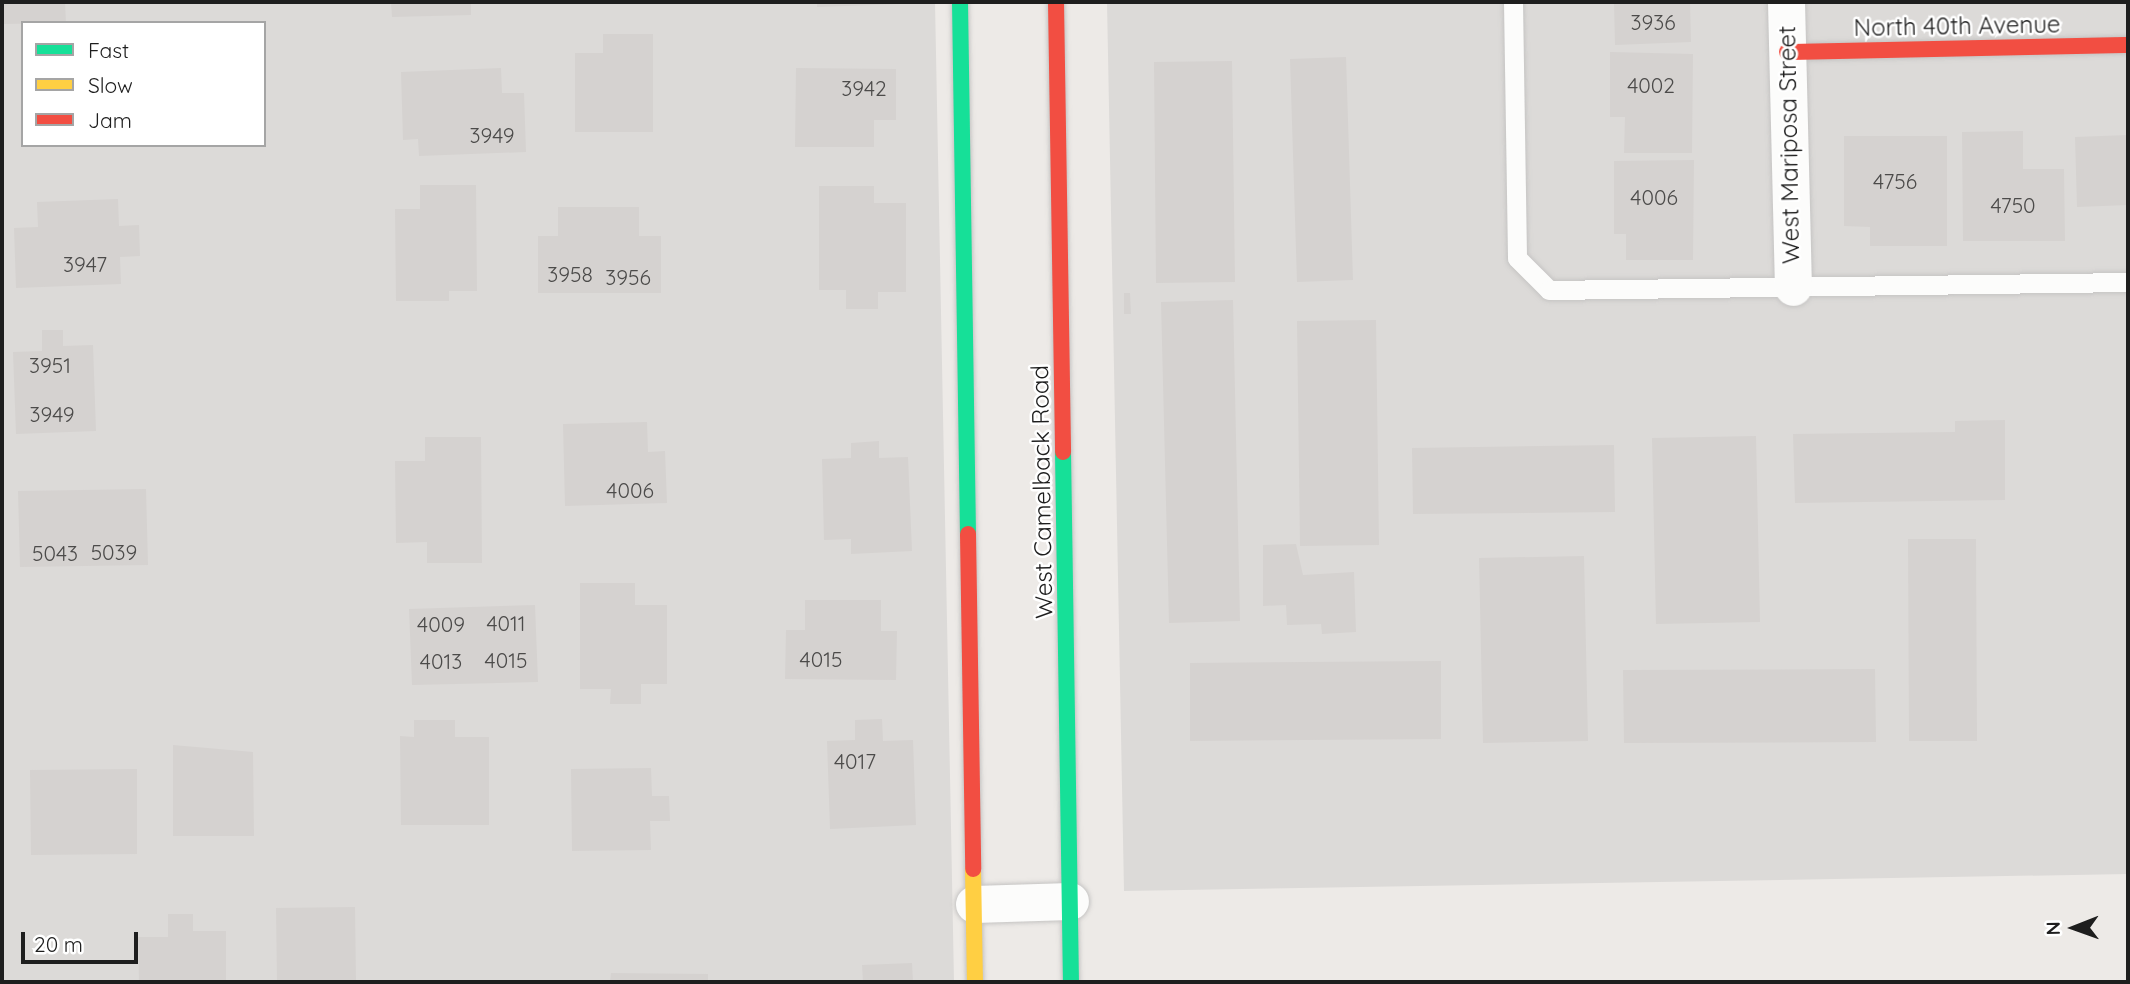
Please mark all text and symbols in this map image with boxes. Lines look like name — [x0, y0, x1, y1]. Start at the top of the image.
house number: 3936 — [1630, 9, 1676, 35]
street label: North 40th Avenue — [1853, 10, 2061, 42]
legend — [21, 21, 266, 147]
street label: West Mariposa Street — [1773, 26, 1805, 264]
text: Fast — [88, 37, 129, 63]
text: Slow — [88, 72, 133, 98]
house number: 4002 — [1627, 72, 1675, 98]
house number: 3942 — [841, 75, 887, 101]
text: Jam — [88, 107, 132, 133]
house number: 3949 — [469, 122, 515, 148]
house number: 4756 — [1873, 168, 1917, 194]
house number: 4006 — [1630, 184, 1678, 210]
house number: 4750 — [1990, 192, 2036, 218]
house number: 3947 — [63, 251, 107, 277]
house number: 3958 — [547, 261, 593, 287]
house number: 3956 — [605, 264, 651, 290]
house number: 3951 — [29, 352, 71, 378]
street label: West Camelback Road — [1025, 365, 1059, 619]
house number: 3949 — [29, 401, 75, 427]
house number: 4006 — [606, 477, 654, 503]
house number: 5039 — [91, 539, 137, 565]
house number: 5043 — [32, 540, 78, 566]
house number: 4011 — [486, 610, 526, 636]
house number: 4009 — [417, 611, 465, 637]
house number: 4015 — [800, 646, 842, 672]
house number: 4015 — [485, 647, 527, 673]
house number: 4013 — [420, 648, 462, 674]
house number: 4017 — [834, 748, 876, 774]
north arrow — [2039, 893, 2109, 963]
scale bar — [24, 918, 142, 962]
text: N — [2041, 921, 2065, 936]
text: 20 m — [34, 931, 83, 957]

